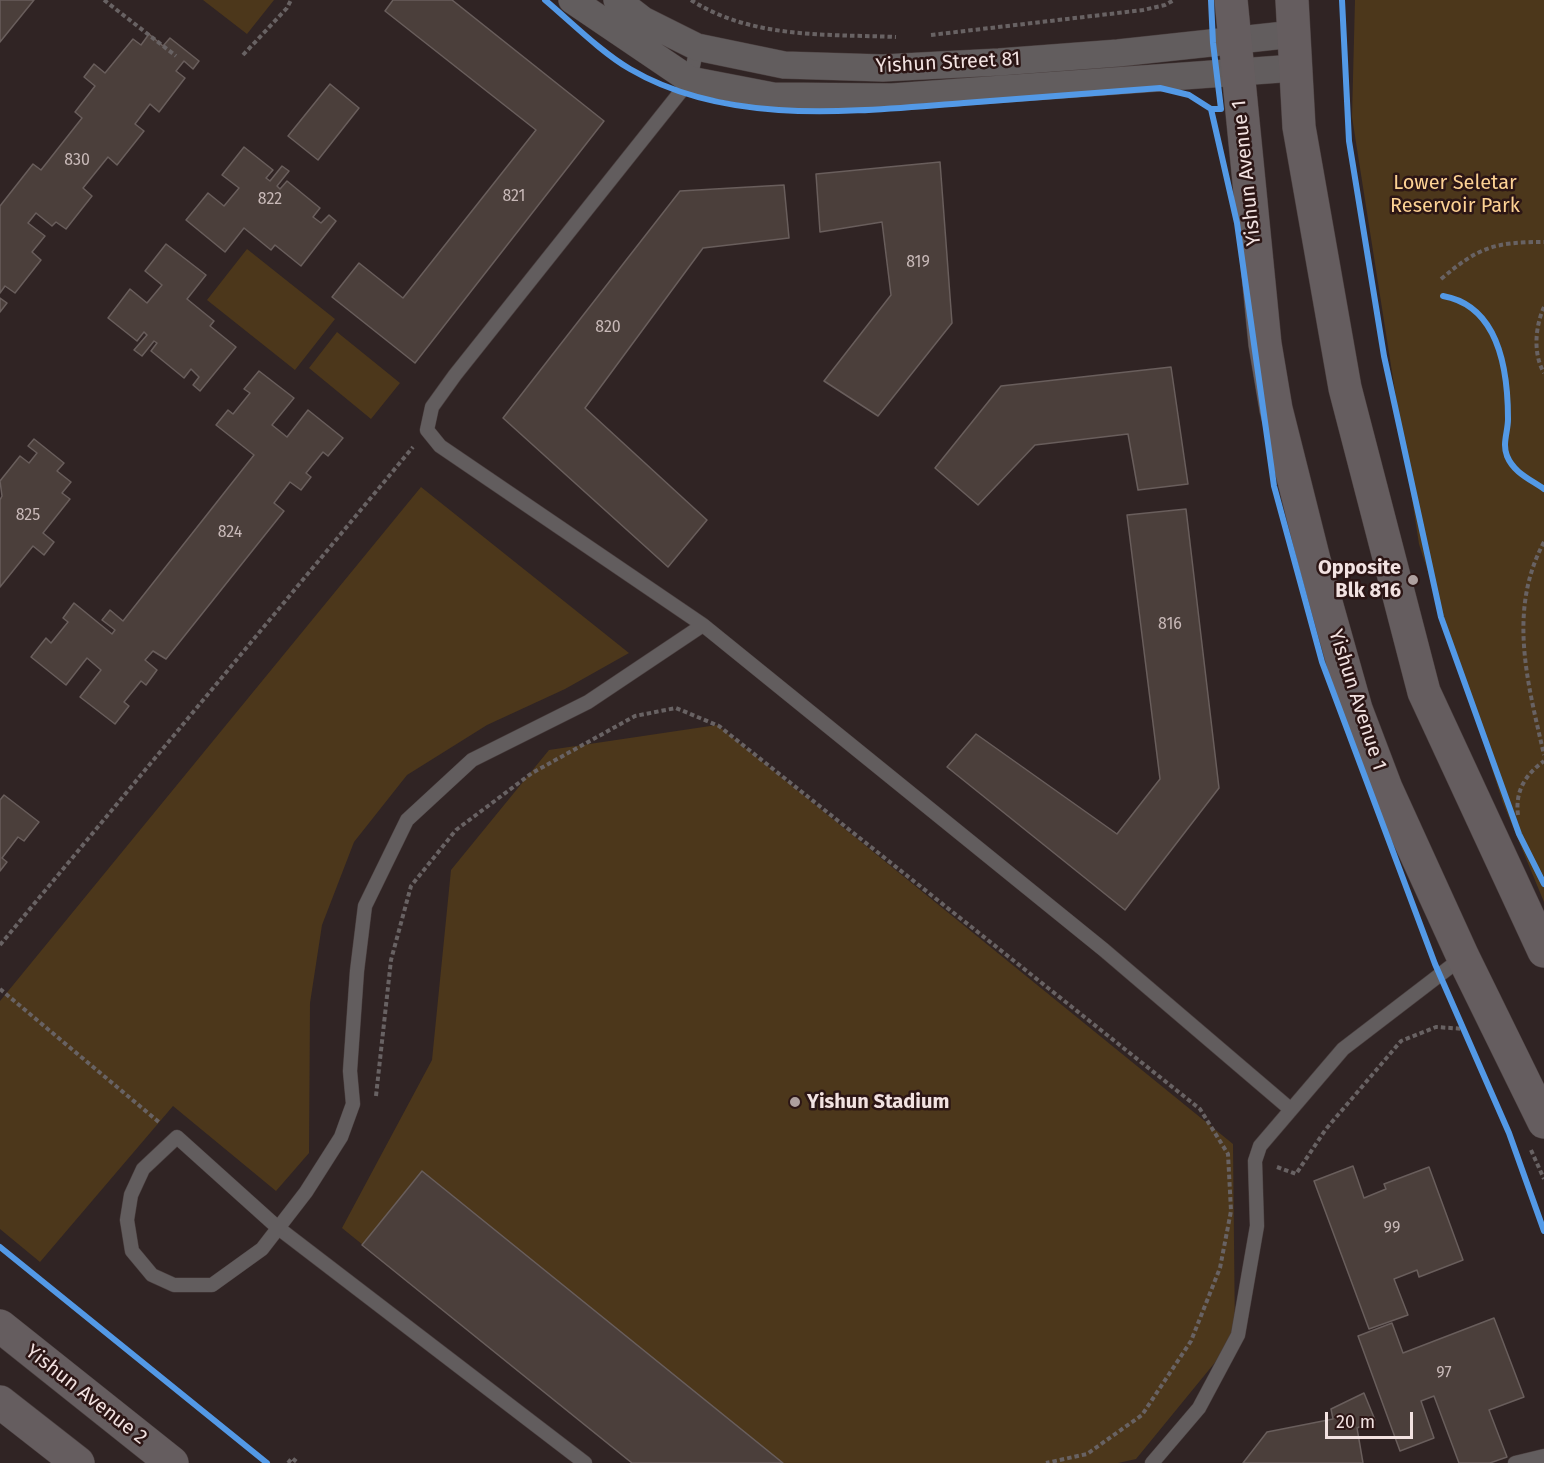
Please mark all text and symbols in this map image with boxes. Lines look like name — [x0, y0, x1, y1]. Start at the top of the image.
street label: Yishun Street 81 — [875, 47, 1021, 79]
street label: Yishun Avenue 1 — [1227, 99, 1267, 247]
house number: 830 — [64, 151, 90, 171]
park label: Lower Seletar Reservoir Park — [1390, 171, 1520, 218]
house number: 821 — [502, 187, 526, 207]
house number: 822 — [258, 190, 282, 210]
house number: 819 — [906, 253, 930, 273]
house number: 820 — [595, 318, 621, 338]
house number: 825 — [16, 506, 40, 526]
house number: 824 — [218, 523, 242, 543]
place label: Opposite Blk 816 — [1318, 556, 1401, 603]
marker: Opposite Blk 816 — [1406, 573, 1420, 587]
house number: 816 — [1158, 615, 1182, 635]
street label: Yishun Avenue 1 — [1323, 627, 1391, 773]
place label: Yishun Stadium — [807, 1090, 949, 1114]
marker: Yishun Stadium — [788, 1095, 802, 1109]
house number: 99 — [1384, 1219, 1400, 1239]
street label: Yishun Avenue 2 — [20, 1340, 152, 1450]
house number: 97 — [1436, 1364, 1452, 1384]
scale bar — [1328, 1400, 1416, 1438]
text: 20 m — [1336, 1411, 1375, 1433]

